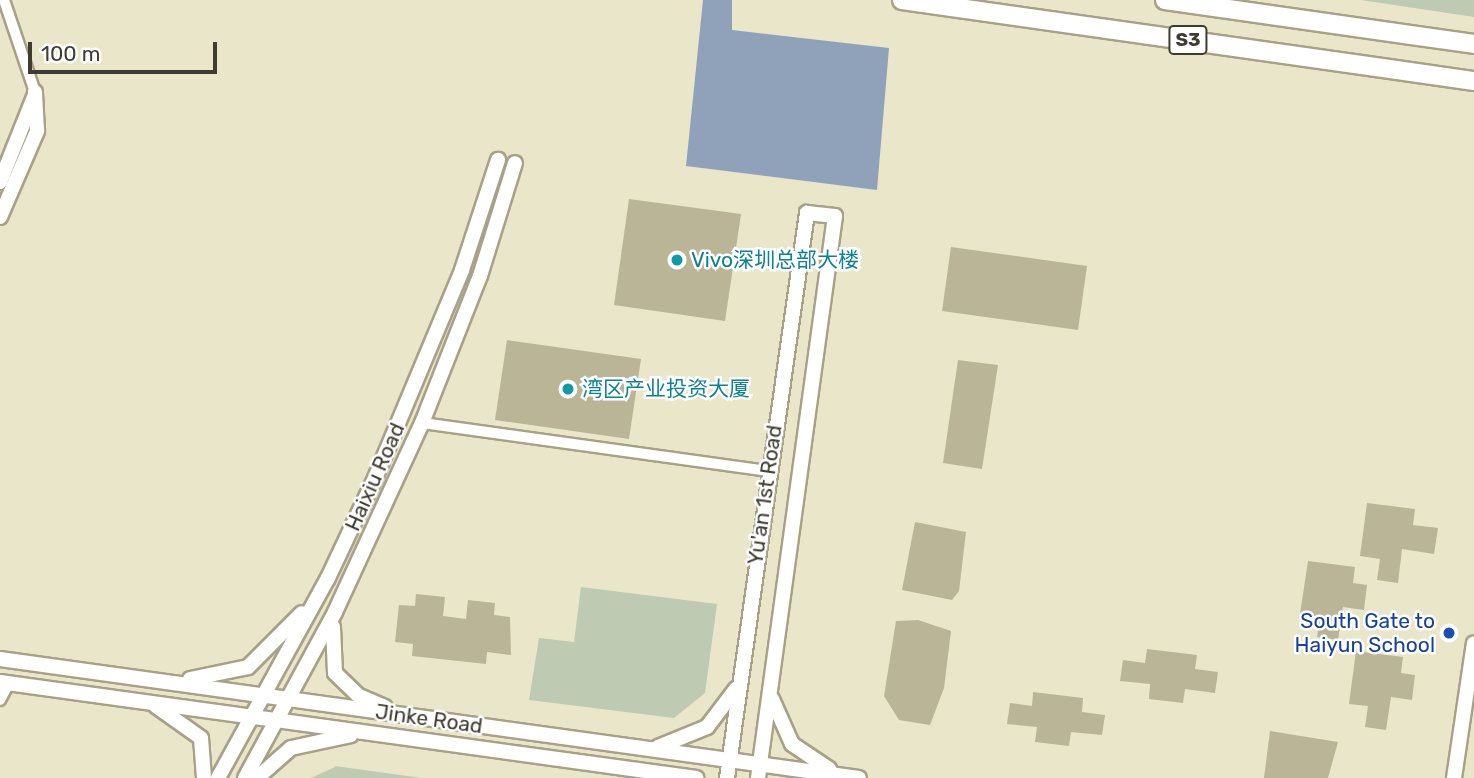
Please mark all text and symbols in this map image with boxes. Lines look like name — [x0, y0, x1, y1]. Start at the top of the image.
road number: S3 — [1167, 24, 1209, 56]
scale bar — [32, 28, 220, 72]
text: 100 m — [41, 41, 100, 66]
place label: Vivo深圳总部大楼 — [691, 247, 859, 273]
marker: Vivo深圳总部大楼 — [669, 252, 685, 268]
place label: 湾区产业投资大厦 — [582, 376, 750, 402]
marker: 湾区产业投资大厦 — [560, 381, 576, 397]
street label: Haixiu Road — [340, 419, 410, 535]
street label: Yu'an 1st Road — [743, 423, 787, 567]
place label: South Gate to Haiyun School — [1295, 608, 1435, 658]
marker: South Gate to Haiyun School — [1441, 625, 1457, 641]
street label: Jinke Road — [374, 699, 484, 739]

